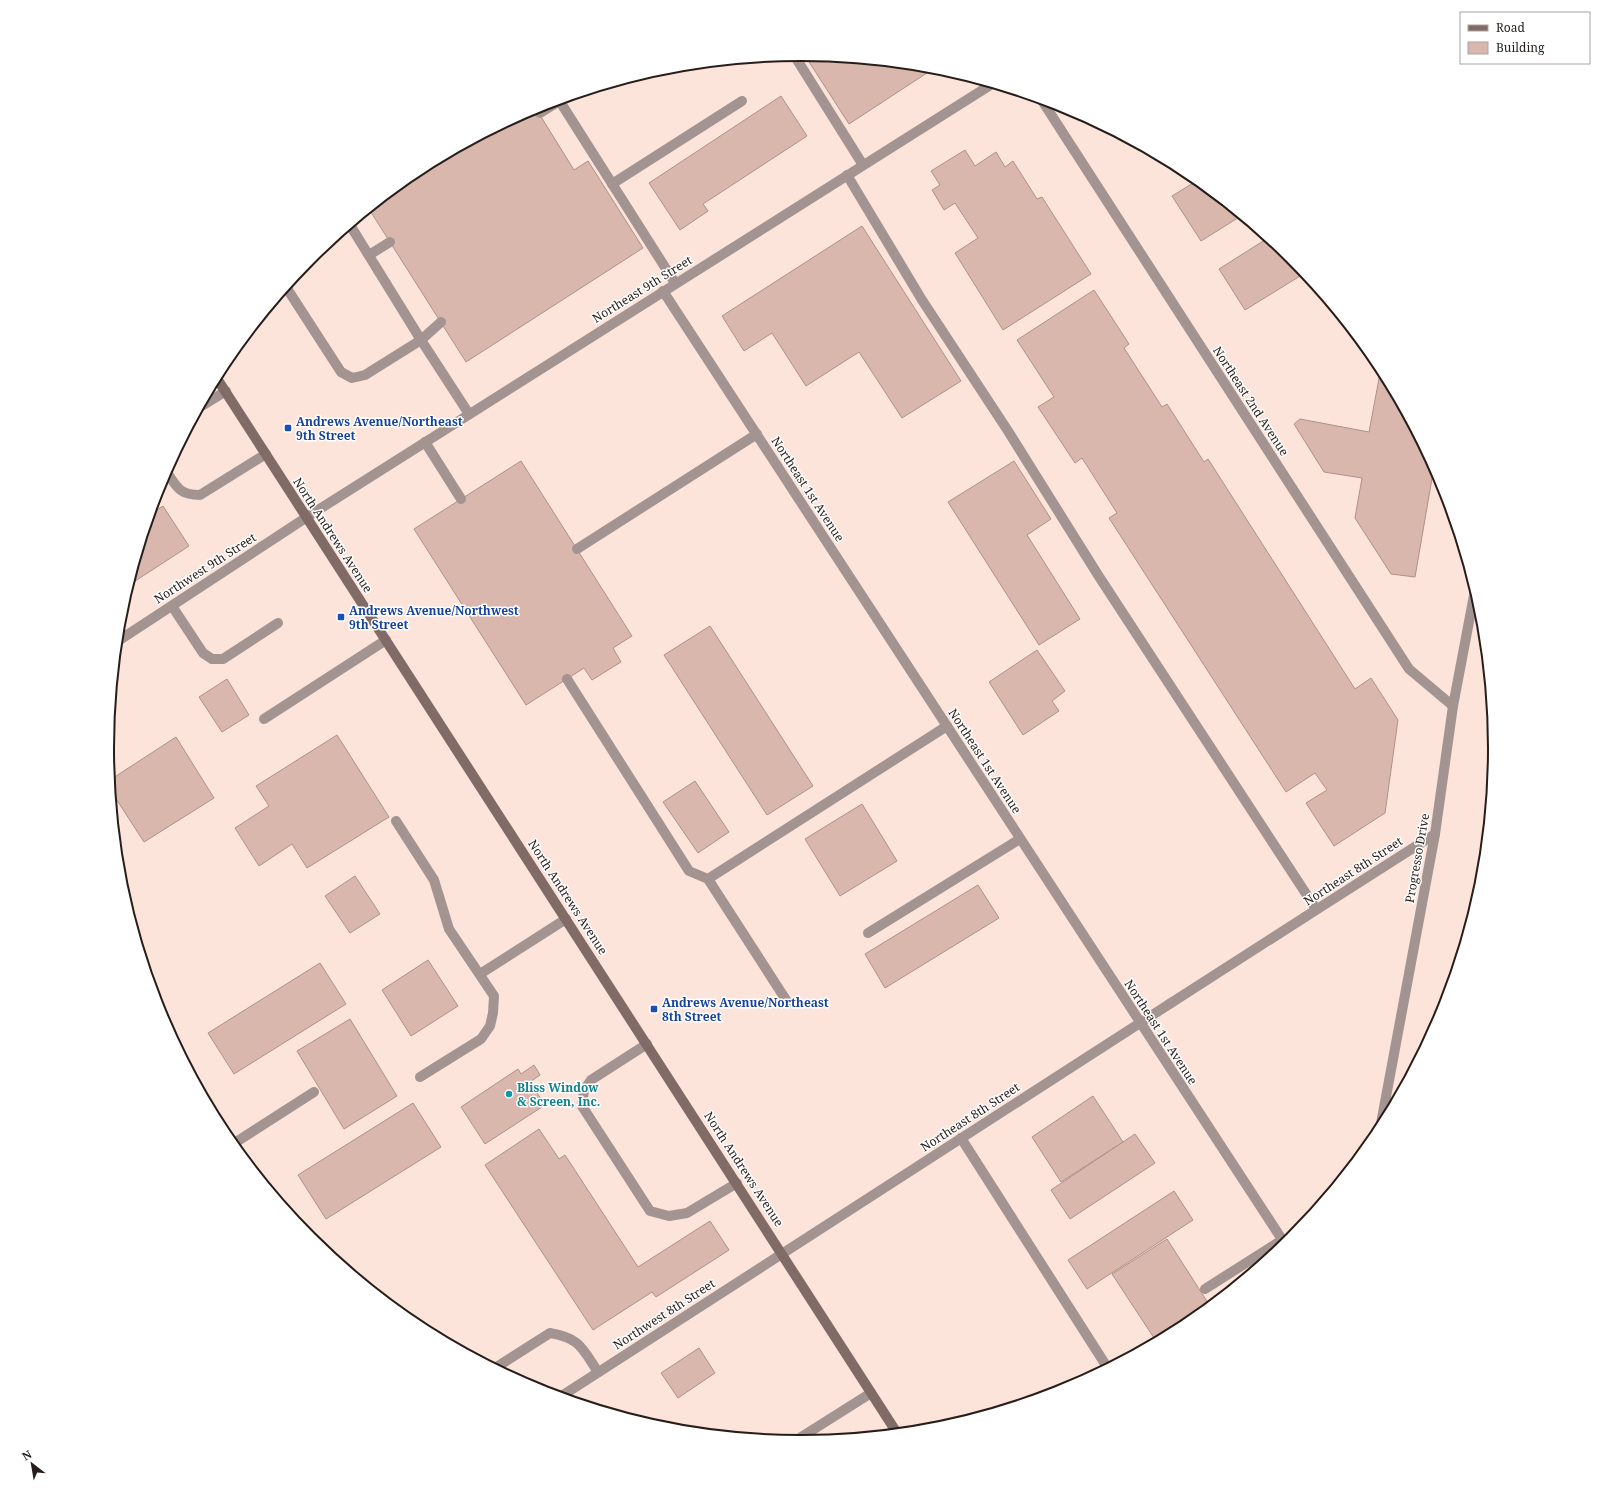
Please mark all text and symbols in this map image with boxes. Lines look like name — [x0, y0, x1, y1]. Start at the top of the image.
legend — [1460, 12, 1590, 64]
text: Road — [1496, 19, 1526, 36]
text: Building — [1496, 39, 1545, 56]
street label: Northeast 9th Street — [589, 251, 695, 327]
street label: Northeast 2nd Avenue — [1209, 343, 1293, 459]
place label: Andrews Avenue/Northeast 9th Street — [296, 413, 463, 444]
marker: Andrews Avenue/Northeast 9th Street — [283, 423, 293, 433]
street label: Northeast 1st Avenue — [768, 433, 848, 545]
street label: North Andrews Avenue — [289, 474, 377, 596]
street label: Northwest 9th Street — [151, 529, 259, 607]
place label: Andrews Avenue/Northwest 9th Street — [349, 602, 519, 633]
marker: Andrews Avenue/Northwest 9th Street — [336, 612, 346, 622]
street label: Northeast 1st Avenue — [945, 705, 1025, 817]
street label: Progresso Drive — [1401, 812, 1433, 904]
street label: Northeast 8th Street — [1300, 833, 1406, 909]
street label: North Andrews Avenue — [524, 836, 612, 958]
street label: Northeast 1st Avenue — [1121, 976, 1201, 1088]
place label: Andrews Avenue/Northeast 8th Street — [662, 994, 829, 1025]
marker: Andrews Avenue/Northeast 8th Street — [649, 1004, 659, 1014]
place label: Bliss Window & Screen, Inc. — [517, 1079, 600, 1110]
street label: Northeast 8th Street — [917, 1079, 1023, 1155]
marker: Bliss Window & Screen, Inc. — [504, 1089, 514, 1099]
street label: North Andrews Avenue — [700, 1108, 788, 1230]
street label: Northwest 8th Street — [610, 1275, 718, 1353]
north arrow — [12, 1444, 52, 1484]
text: N — [19, 1446, 34, 1464]

